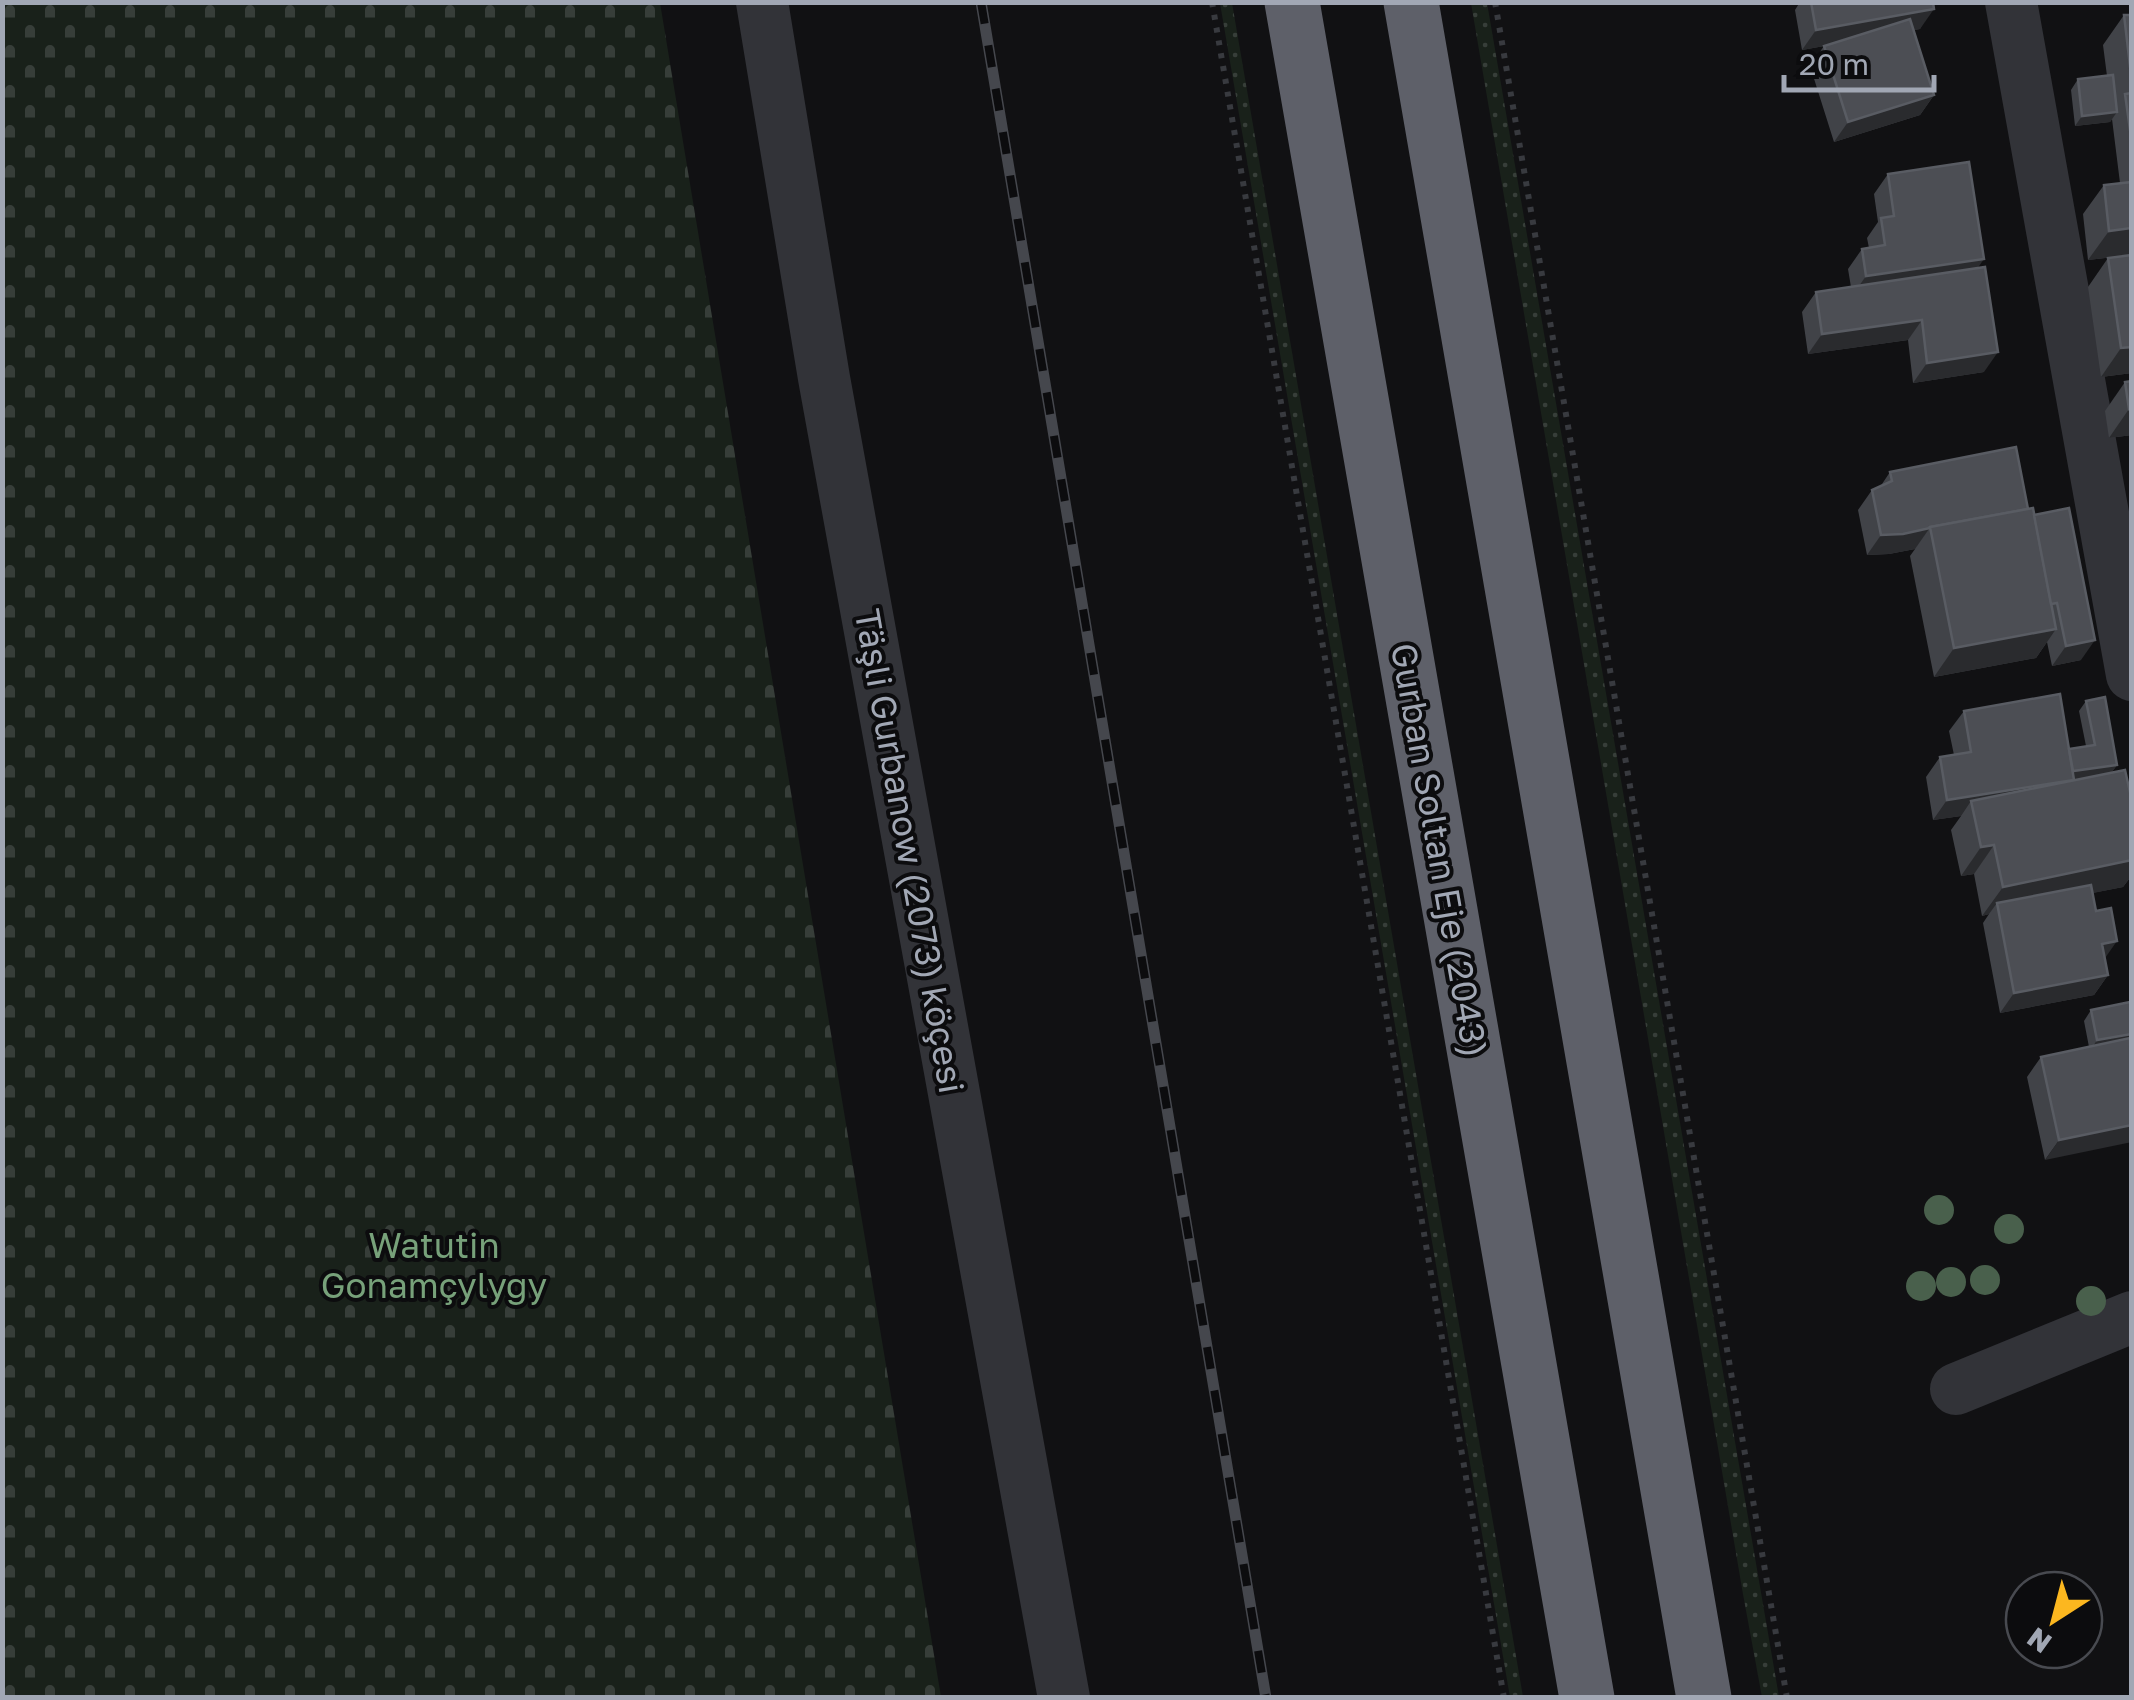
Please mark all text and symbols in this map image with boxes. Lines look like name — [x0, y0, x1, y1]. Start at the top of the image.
scale bar — [1784, 30, 1934, 92]
text: 20 m — [1799, 46, 1869, 82]
street label: Täşli Gurbanow (2073) köçesi — [847, 606, 973, 1096]
street label: Gurban Soltan Eje (2043) — [1383, 640, 1497, 1060]
park label: Watutin Gonamçylygy — [321, 1224, 547, 1306]
north arrow — [2004, 1570, 2104, 1670]
text: N — [2021, 1621, 2057, 1660]

